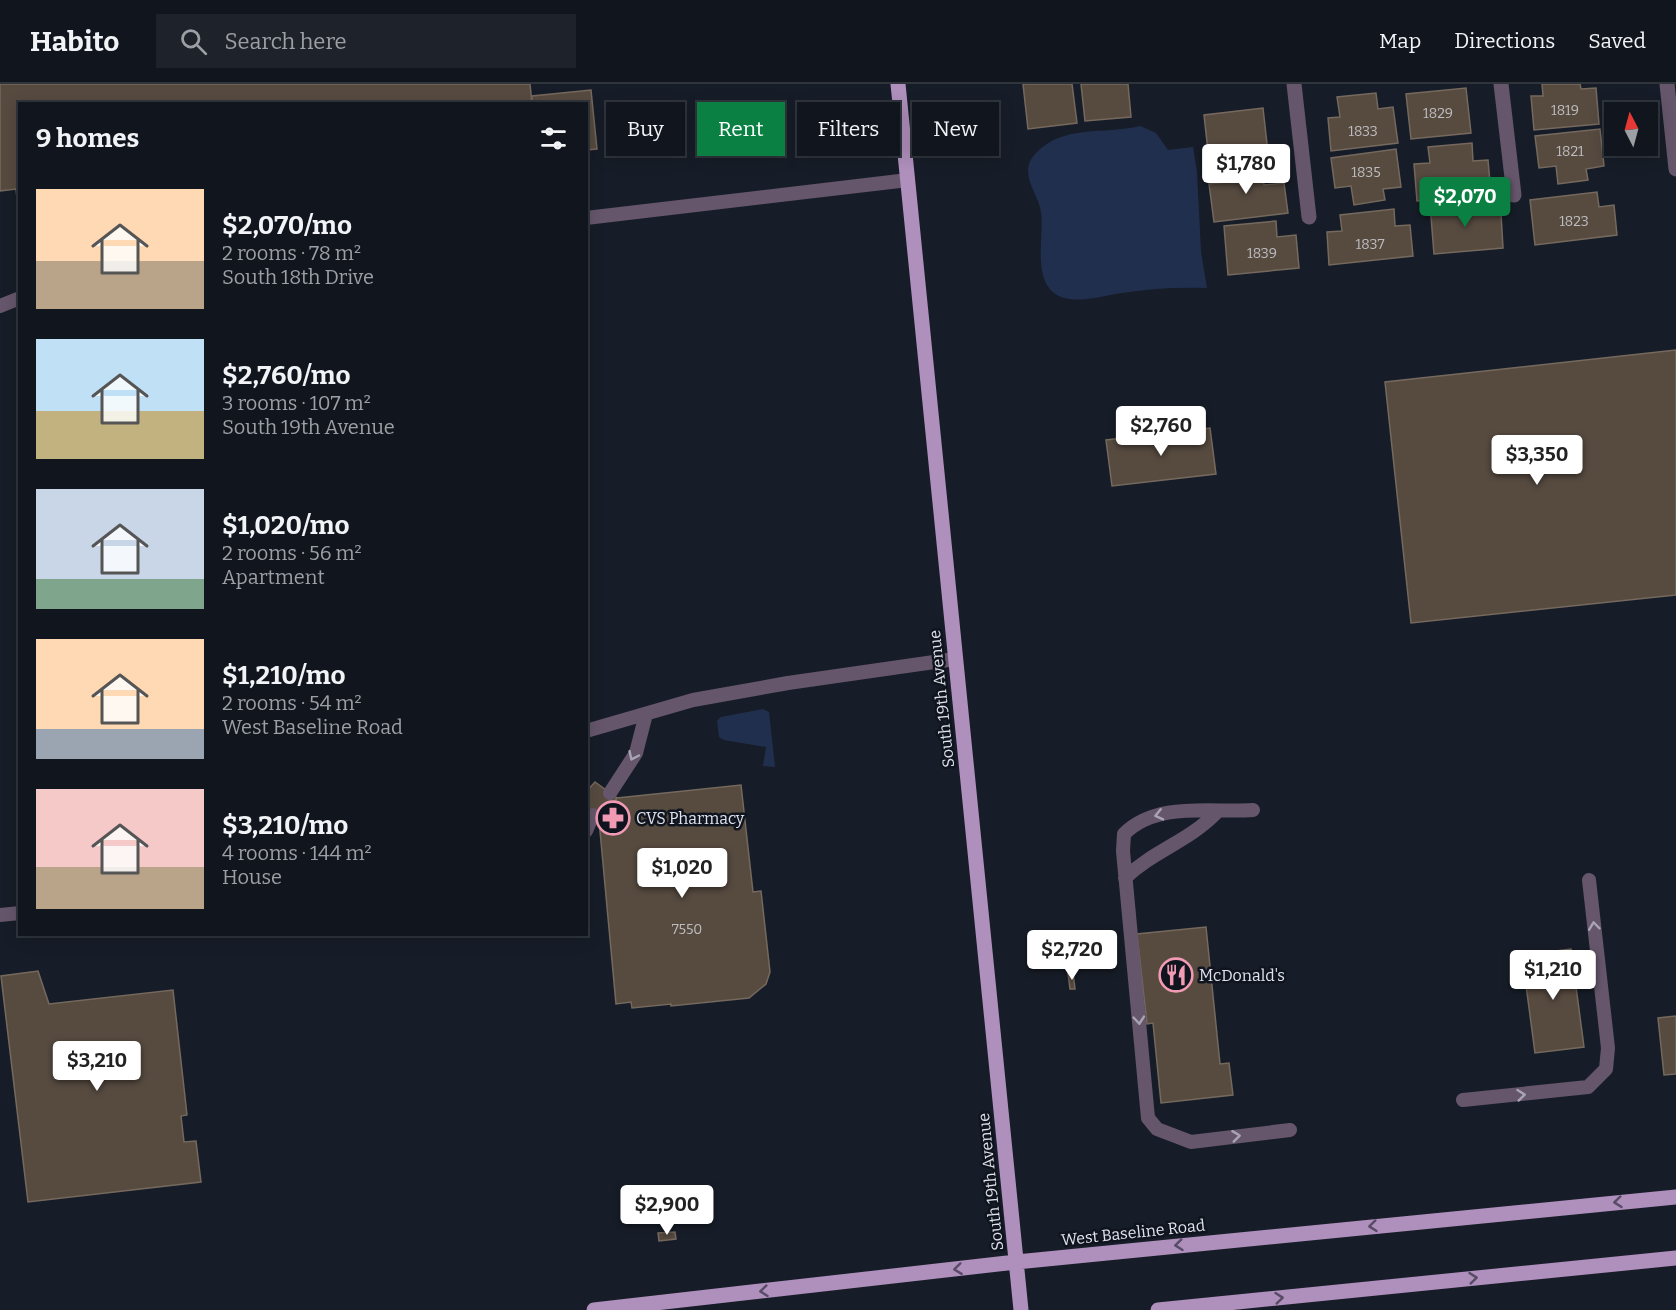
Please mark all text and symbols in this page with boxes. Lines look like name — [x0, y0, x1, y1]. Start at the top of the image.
search box — [156, 14, 576, 68]
text: Habito — [30, 25, 120, 58]
icon: search — [177, 25, 210, 58]
text: Search here — [225, 28, 347, 55]
text: Map — [1379, 28, 1421, 54]
text: Directions — [1454, 28, 1555, 54]
text: Saved — [1588, 28, 1646, 54]
chip: Buy — [606, 102, 685, 156]
chip: Rent — [697, 102, 785, 156]
chip: Filters — [797, 102, 900, 156]
chip: New — [912, 102, 999, 156]
house number: 1819 — [1551, 102, 1579, 119]
north arrow — [1604, 102, 1658, 156]
map controls — [1604, 102, 1658, 156]
house number: 1829 — [1423, 105, 1453, 122]
icon: filters — [537, 122, 570, 155]
text: 9 homes — [36, 123, 139, 154]
house number: 1833 — [1348, 123, 1378, 140]
house number: 1821 — [1556, 143, 1584, 160]
pin: $1,780 — [1197, 144, 1295, 195]
text: $1,780 — [1216, 151, 1276, 175]
house number: 1835 — [1351, 164, 1381, 181]
pin: $2,070 — [1416, 177, 1514, 228]
text: $2,070 — [1433, 184, 1497, 208]
text: $2,070/mo — [222, 210, 352, 241]
icon: home — [84, 213, 156, 285]
house number: 1823 — [1559, 213, 1589, 230]
house number: 1837 — [1356, 236, 1384, 253]
text: 2 rooms · 78 m² — [222, 241, 361, 265]
house number: 1839 — [1247, 245, 1277, 262]
text: South 18th Drive — [222, 265, 374, 289]
text: $2,760/mo — [222, 360, 351, 391]
icon: home — [84, 363, 156, 435]
text: 3 rooms · 107 m² — [222, 391, 371, 415]
pin: $2,760 — [1112, 406, 1210, 457]
text: $2,760 — [1130, 413, 1192, 437]
text: South 19th Avenue — [222, 415, 395, 439]
pin: $3,350 — [1488, 435, 1586, 486]
text: $3,350 — [1506, 442, 1568, 466]
text: $1,020/mo — [222, 510, 350, 541]
icon: home — [84, 513, 156, 585]
text: 2 rooms · 56 m² — [222, 541, 362, 565]
text: Apartment — [222, 565, 325, 589]
street label: South 19th Avenue — [925, 629, 958, 769]
text: $1,210/mo — [222, 660, 346, 691]
icon: home — [84, 663, 156, 735]
text: 2 rooms · 54 m² — [222, 691, 362, 715]
text: West Baseline Road — [222, 715, 403, 739]
one-way arrow — [628, 749, 640, 760]
pharmacy icon: CVS Pharmacy — [595, 800, 631, 836]
one-way arrow — [1154, 808, 1164, 821]
place label: CVS Pharmacy — [636, 809, 745, 828]
text: $3,210/mo — [222, 810, 348, 841]
icon: home — [84, 813, 156, 885]
text: 4 rooms · 144 m² — [222, 841, 372, 865]
pin: $1,020 — [633, 848, 731, 899]
text: $1,020 — [651, 855, 713, 879]
text: House — [222, 865, 282, 889]
house number: 7550 — [672, 921, 702, 938]
one-way arrow — [1588, 921, 1601, 930]
pin: $2,720 — [1023, 930, 1121, 981]
text: $2,720 — [1041, 937, 1103, 961]
pin: $1,210 — [1504, 950, 1602, 1001]
restaurant icon: McDonald's — [1158, 957, 1194, 993]
text: $1,210 — [1524, 957, 1582, 981]
place label: McDonald's — [1199, 966, 1285, 985]
one-way arrow — [1132, 1015, 1145, 1024]
pin: $3,210 — [48, 1041, 146, 1092]
text: $3,210 — [67, 1048, 127, 1072]
one-way arrow — [1517, 1089, 1526, 1102]
street label: South 19th Avenue — [974, 1112, 1007, 1252]
one-way arrow — [1232, 1130, 1241, 1143]
pin: $2,900 — [618, 1185, 716, 1236]
text: $2,900 — [634, 1192, 700, 1216]
one-way arrow — [1613, 1195, 1622, 1208]
street label: West Baseline Road — [1060, 1215, 1207, 1250]
one-way arrow — [1369, 1219, 1378, 1232]
one-way arrow — [1175, 1238, 1184, 1251]
one-way arrow — [953, 1262, 962, 1274]
one-way arrow — [1468, 1272, 1477, 1285]
one-way arrow — [759, 1284, 769, 1296]
one-way arrow — [1274, 1292, 1283, 1305]

